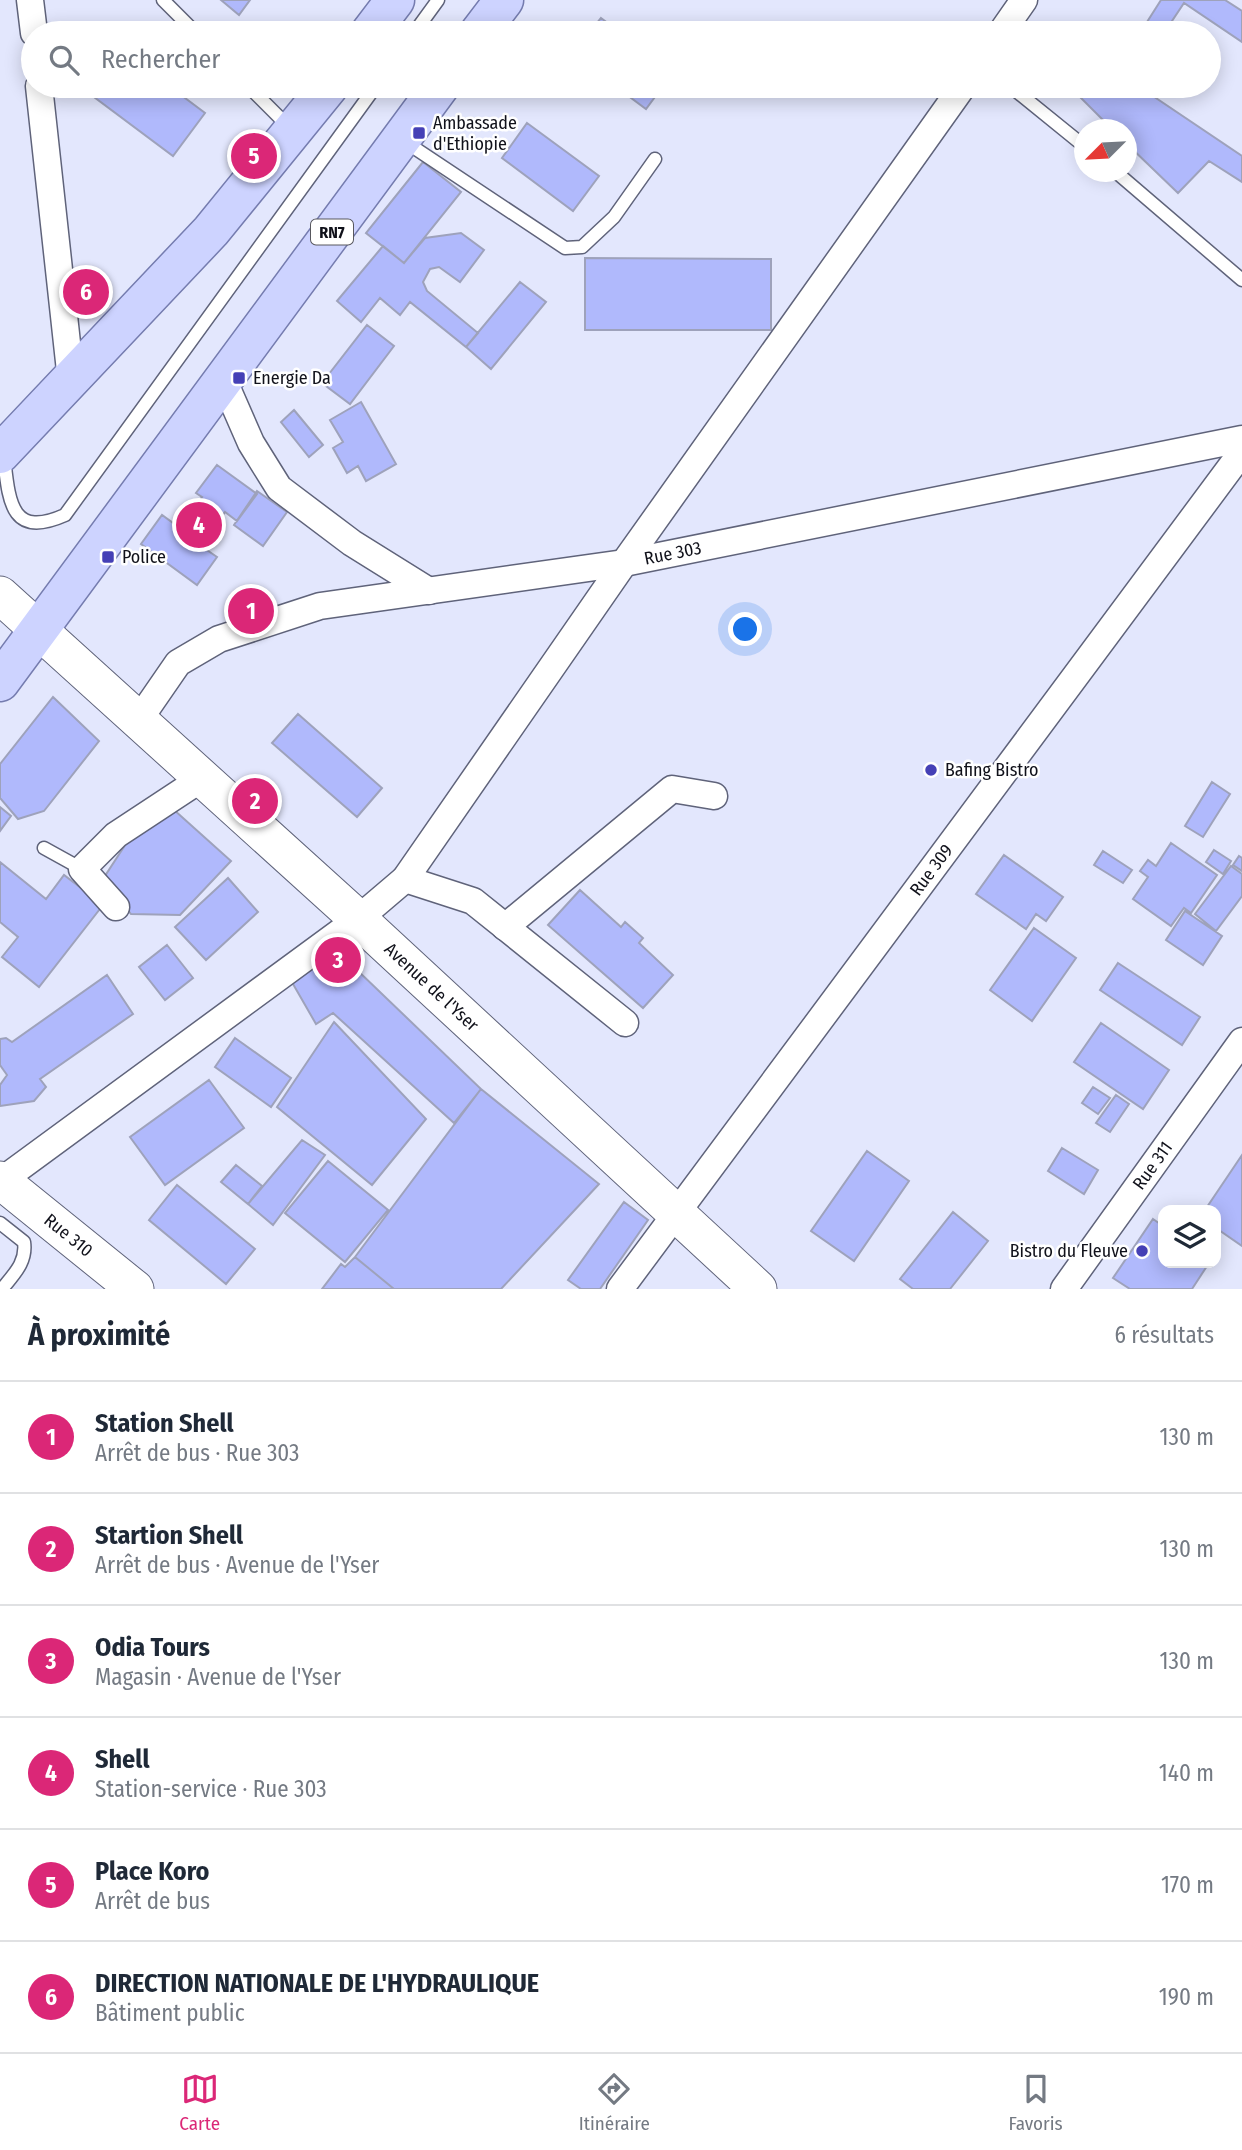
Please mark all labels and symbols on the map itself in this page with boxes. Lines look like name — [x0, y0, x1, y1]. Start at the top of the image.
place label: Ambassade d'Ethiopie — [433, 112, 517, 155]
north arrow — [1074, 119, 1137, 182]
marker: Ambassade d'Ethiopie — [411, 125, 427, 141]
pin: 5 — [231, 130, 277, 182]
road number: RN7 — [311, 220, 353, 244]
pin: 6 — [63, 266, 109, 318]
place label: Energie Da — [253, 367, 331, 389]
marker: Energie Da — [231, 370, 247, 386]
pin: 4 — [176, 499, 222, 551]
street label: Rue 303 — [642, 537, 703, 570]
place label: Police — [122, 546, 166, 568]
marker: Police — [100, 549, 116, 565]
pin: 1 — [228, 585, 274, 637]
your location — [728, 612, 762, 646]
place label: Bafing Bistro — [945, 759, 1038, 781]
marker: Bafing Bistro — [923, 762, 939, 778]
pin: 2 — [232, 775, 278, 827]
street label: Rue 309 — [905, 840, 958, 900]
pin: 3 — [315, 934, 361, 986]
street label: Avenue de l'Yser — [380, 938, 484, 1036]
street label: Rue 311 — [1128, 1137, 1177, 1194]
street label: Rue 310 — [40, 1209, 97, 1262]
place label: Bistro du Fleuve — [1010, 1240, 1128, 1262]
marker: Bistro du Fleuve — [1134, 1243, 1150, 1259]

